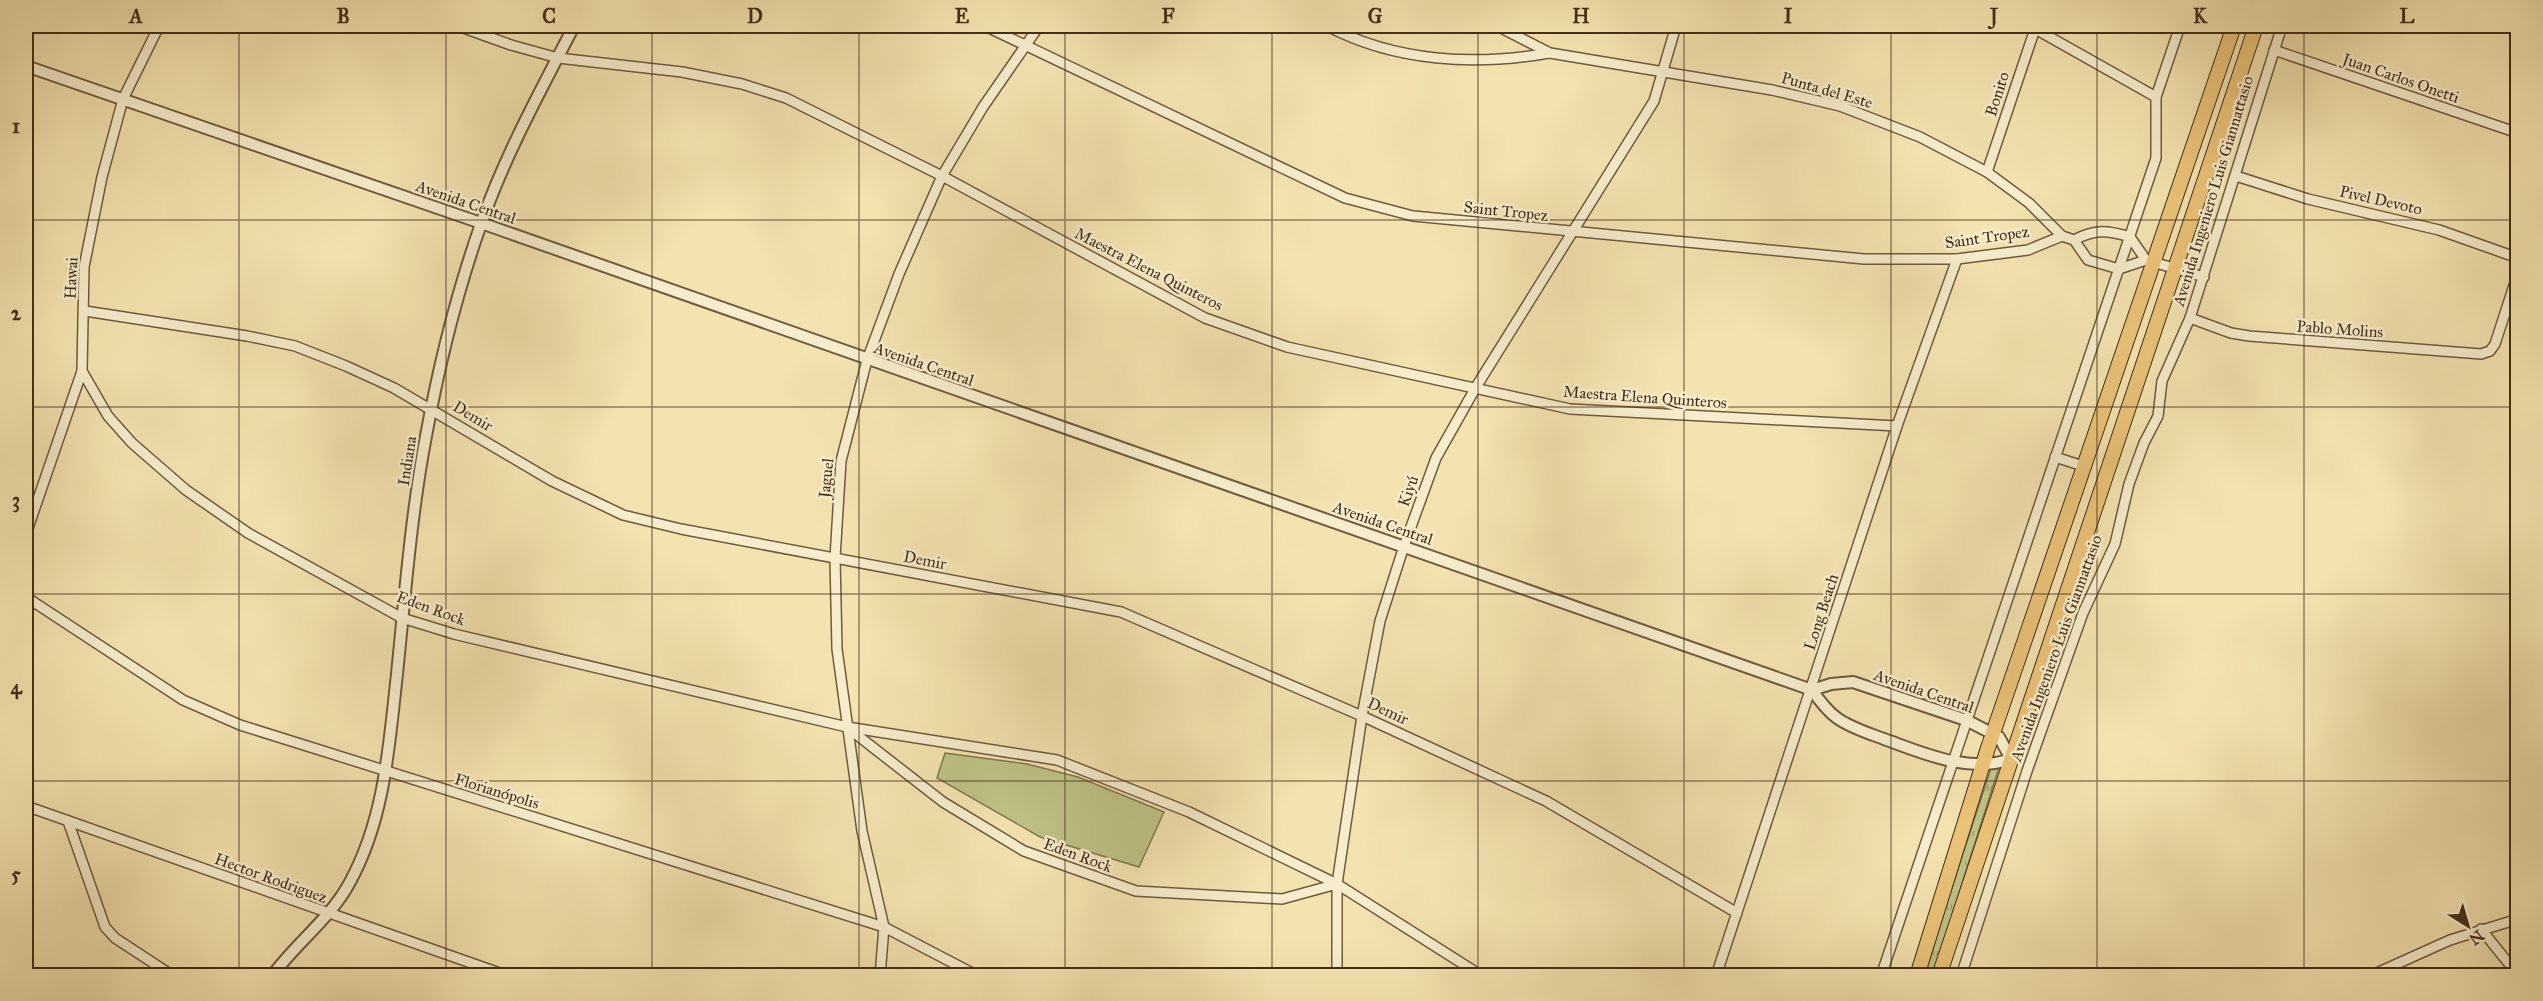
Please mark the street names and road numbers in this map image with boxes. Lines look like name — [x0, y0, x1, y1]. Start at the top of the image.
street label: Juan Carlos Onetti — [2338, 48, 2462, 108]
street label: Punta del Este — [1779, 68, 1875, 112]
street label: Bonito — [1981, 69, 2013, 119]
street label: Avenida Ingeniero Luis Giannattasio — [2169, 74, 2258, 310]
street label: Avenida Central — [413, 176, 519, 228]
street label: Pivel Devoto — [2338, 181, 2424, 219]
street label: Saint Tropez — [1463, 197, 1550, 225]
street label: Saint Tropez — [1944, 222, 2031, 252]
street label: Maestra Elena Quinteros — [1072, 223, 1227, 315]
street label: Hawai — [60, 256, 82, 300]
street label: Pablo Molins — [2296, 316, 2384, 342]
street label: Avenida Central — [871, 338, 977, 390]
street label: Maestra Elena Quinteros — [1563, 382, 1728, 412]
street label: Demir — [450, 397, 496, 435]
street label: Indiana — [394, 435, 420, 487]
street label: Jaguel — [814, 456, 839, 501]
street label: Kiyú — [1394, 472, 1422, 509]
street label: Avenida Central — [1330, 497, 1436, 549]
street label: Avenida Ingeniero Luis Giannattasio — [2006, 532, 2107, 765]
street label: Demir — [902, 547, 948, 573]
street label: Long Beach — [1800, 571, 1843, 653]
street label: Eden Rock — [394, 587, 468, 629]
street label: Avenida Central — [1871, 665, 1977, 717]
street label: Demir — [1364, 693, 1412, 729]
street label: Florianópolis — [452, 769, 542, 813]
street label: Eden Rock — [1041, 834, 1115, 876]
street label: Hector Rodriguez — [212, 849, 330, 908]

